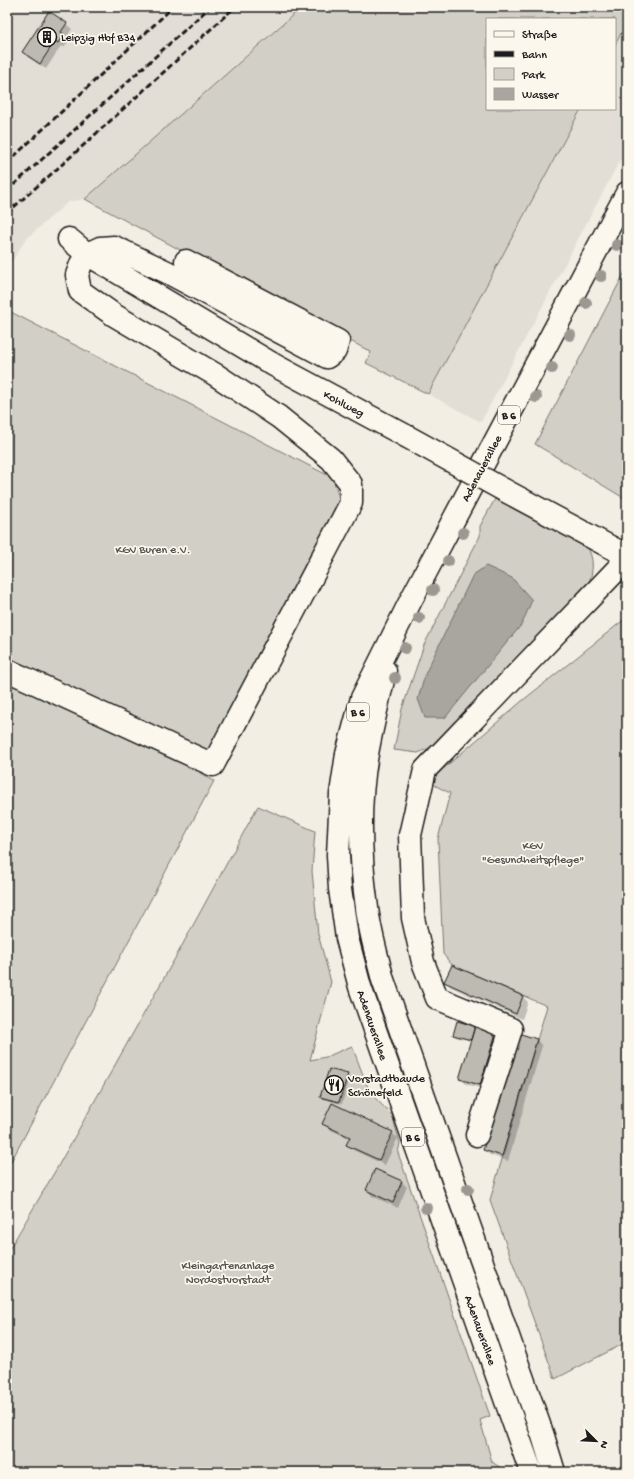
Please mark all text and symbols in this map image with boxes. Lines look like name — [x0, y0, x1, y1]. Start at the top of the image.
legend — [486, 18, 616, 110]
building icon: Leipzig Hbf B34 — [36, 26, 58, 48]
text: Straße — [522, 29, 558, 43]
place label: Leipzig Hbf B34 — [61, 32, 136, 46]
text: Bahn — [521, 49, 547, 63]
text: Park — [521, 69, 547, 83]
text: Wasser — [522, 89, 560, 103]
street label: Kohlweg — [320, 388, 366, 421]
road number: B 6 — [498, 406, 520, 424]
street label: Adenauerallee — [459, 433, 506, 504]
park label: KGV Buren e.V. — [116, 544, 190, 558]
road number: B 6 — [347, 703, 369, 721]
park label: KGV "Gesundheitspflege" — [482, 840, 584, 868]
street label: Adenauerallee — [353, 989, 390, 1063]
place label: Vorstadtbaude Schönefeld — [347, 1073, 426, 1101]
restaurant icon: Vorstadtbaude Schönefeld — [323, 1074, 345, 1096]
road number: B 6 — [402, 1128, 424, 1146]
park label: Kleingartenanlage Nordostvorstadt — [182, 1260, 275, 1288]
street label: Adenauerallee — [460, 1294, 498, 1368]
north arrow — [576, 1421, 616, 1461]
text: N — [596, 1439, 610, 1450]

